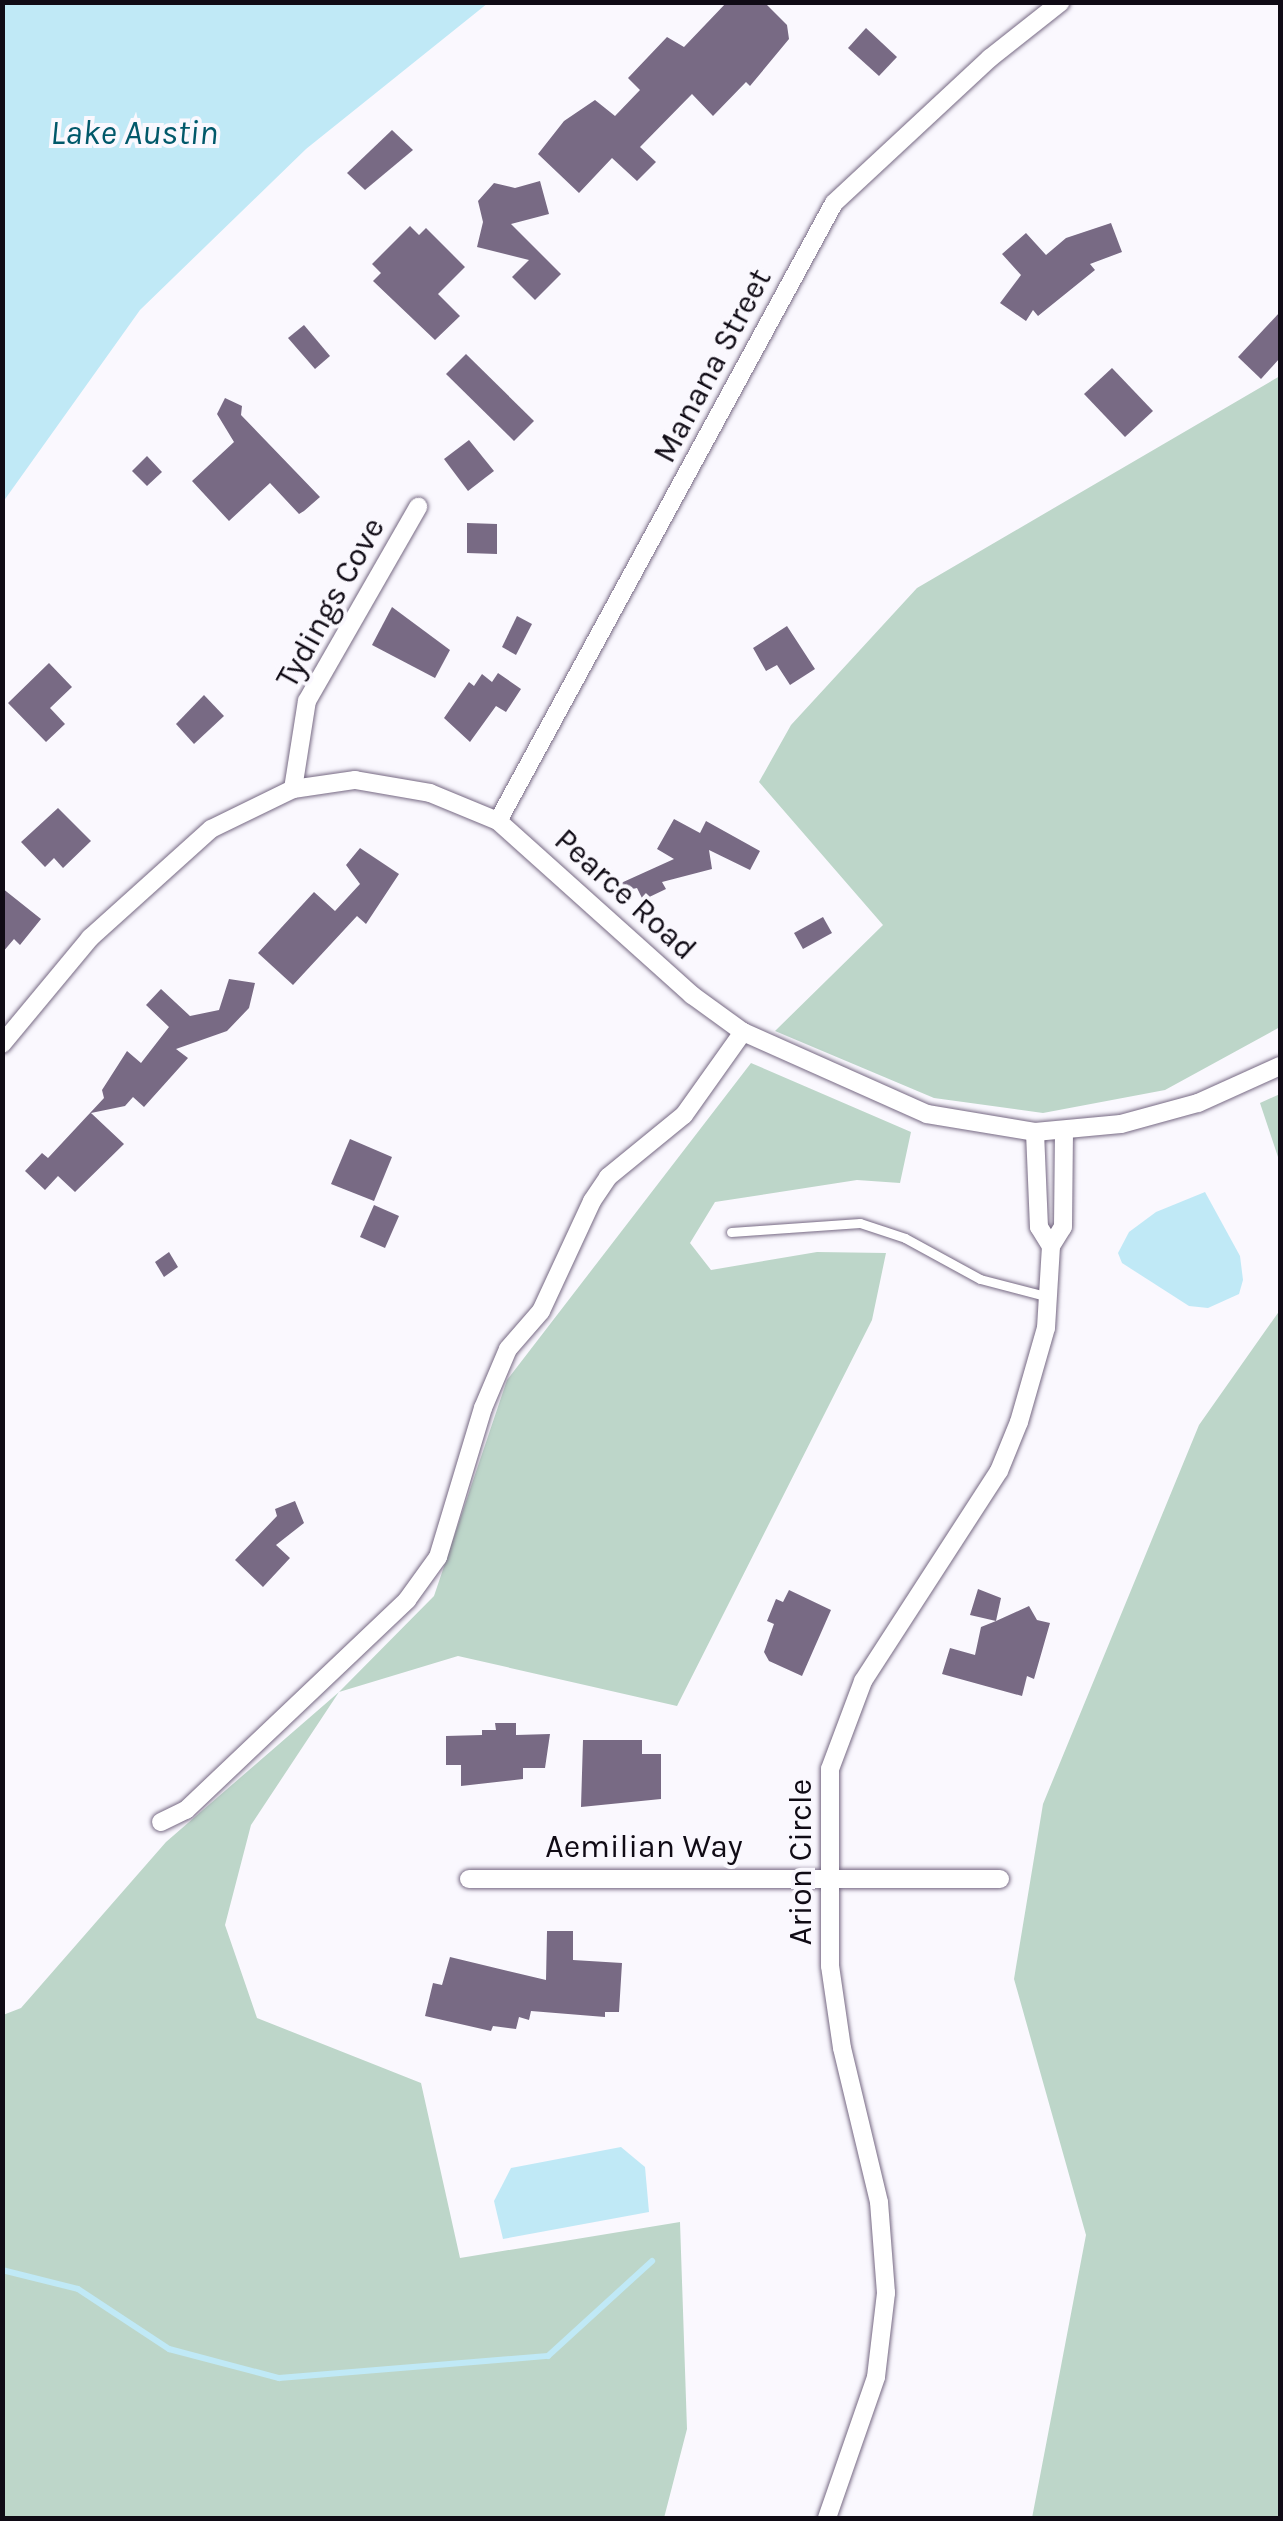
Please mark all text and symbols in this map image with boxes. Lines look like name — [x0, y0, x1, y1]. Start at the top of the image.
water label: Lake Austin — [50, 112, 218, 154]
street label: Manana Street — [646, 263, 780, 469]
street label: Tydings Cove — [269, 511, 393, 695]
street label: Pearce Road — [546, 821, 704, 969]
street label: Arion Circle — [782, 1779, 820, 1945]
street label: Aemilian Way — [545, 1828, 743, 1866]

